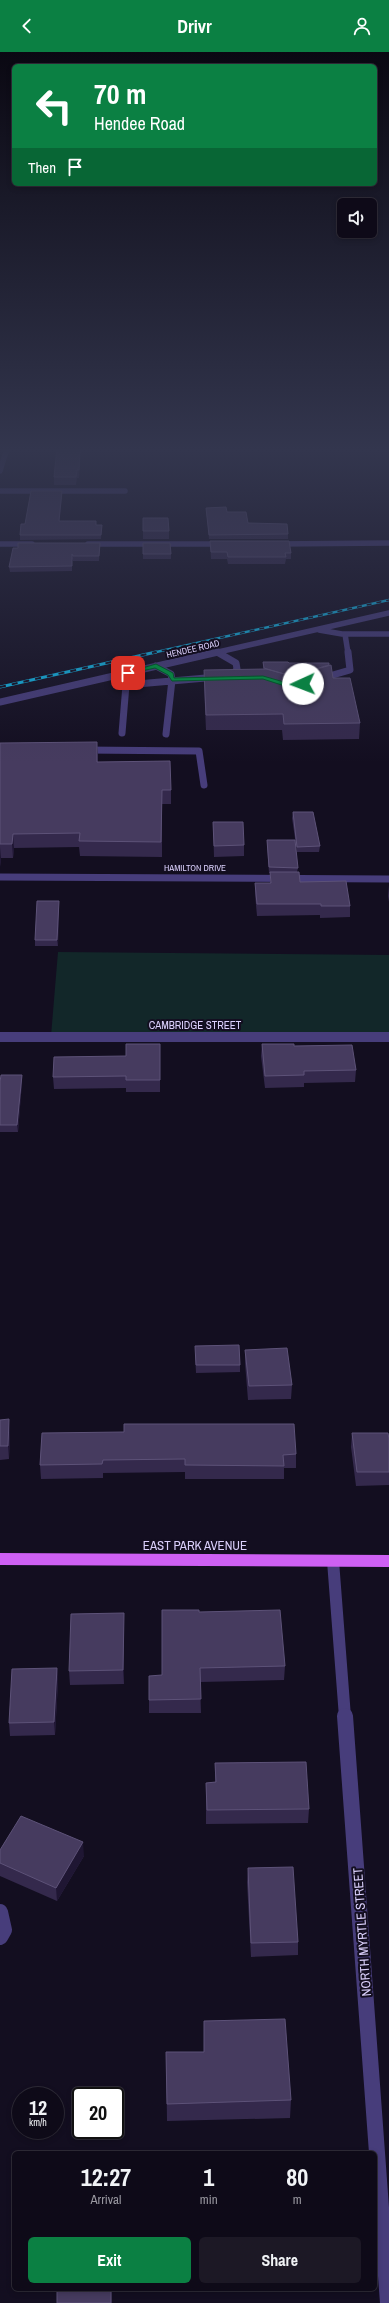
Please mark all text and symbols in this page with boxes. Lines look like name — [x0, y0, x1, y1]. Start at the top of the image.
text: Drivr — [177, 14, 212, 39]
icon: back — [16, 15, 38, 37]
icon: person — [351, 15, 373, 37]
text: 70 m — [94, 75, 146, 113]
icon: left — [28, 80, 80, 132]
text: Hendee Road — [94, 111, 185, 136]
icon: arrive — [64, 156, 86, 178]
text: Then — [28, 157, 56, 178]
map controls — [337, 198, 377, 238]
button: sound — [337, 198, 377, 238]
street label: HENDEE ROAD — [165, 637, 221, 661]
pin — [111, 656, 145, 690]
icon: arrive — [117, 662, 139, 684]
position arrow — [282, 663, 324, 705]
street label: HAMILTON DRIVE — [164, 862, 226, 874]
street label: CAMBRIDGE STREET — [149, 1018, 242, 1032]
street label: EAST PARK AVENUE — [143, 1537, 247, 1554]
street label: NORTH MYRTLE STREET — [349, 1867, 375, 1997]
speed limit sign: 20 — [72, 2087, 124, 2139]
text: 12 — [29, 2094, 47, 2121]
text: km/h — [29, 2116, 47, 2129]
text: 12:27 — [81, 2161, 131, 2193]
text: 1 — [203, 2161, 214, 2193]
text: 80 — [286, 2161, 308, 2193]
text: Arrival — [91, 2191, 121, 2208]
text: min — [200, 2191, 218, 2208]
text: m — [293, 2191, 302, 2208]
button: Exit — [28, 2237, 191, 2283]
button: Share — [199, 2237, 361, 2283]

